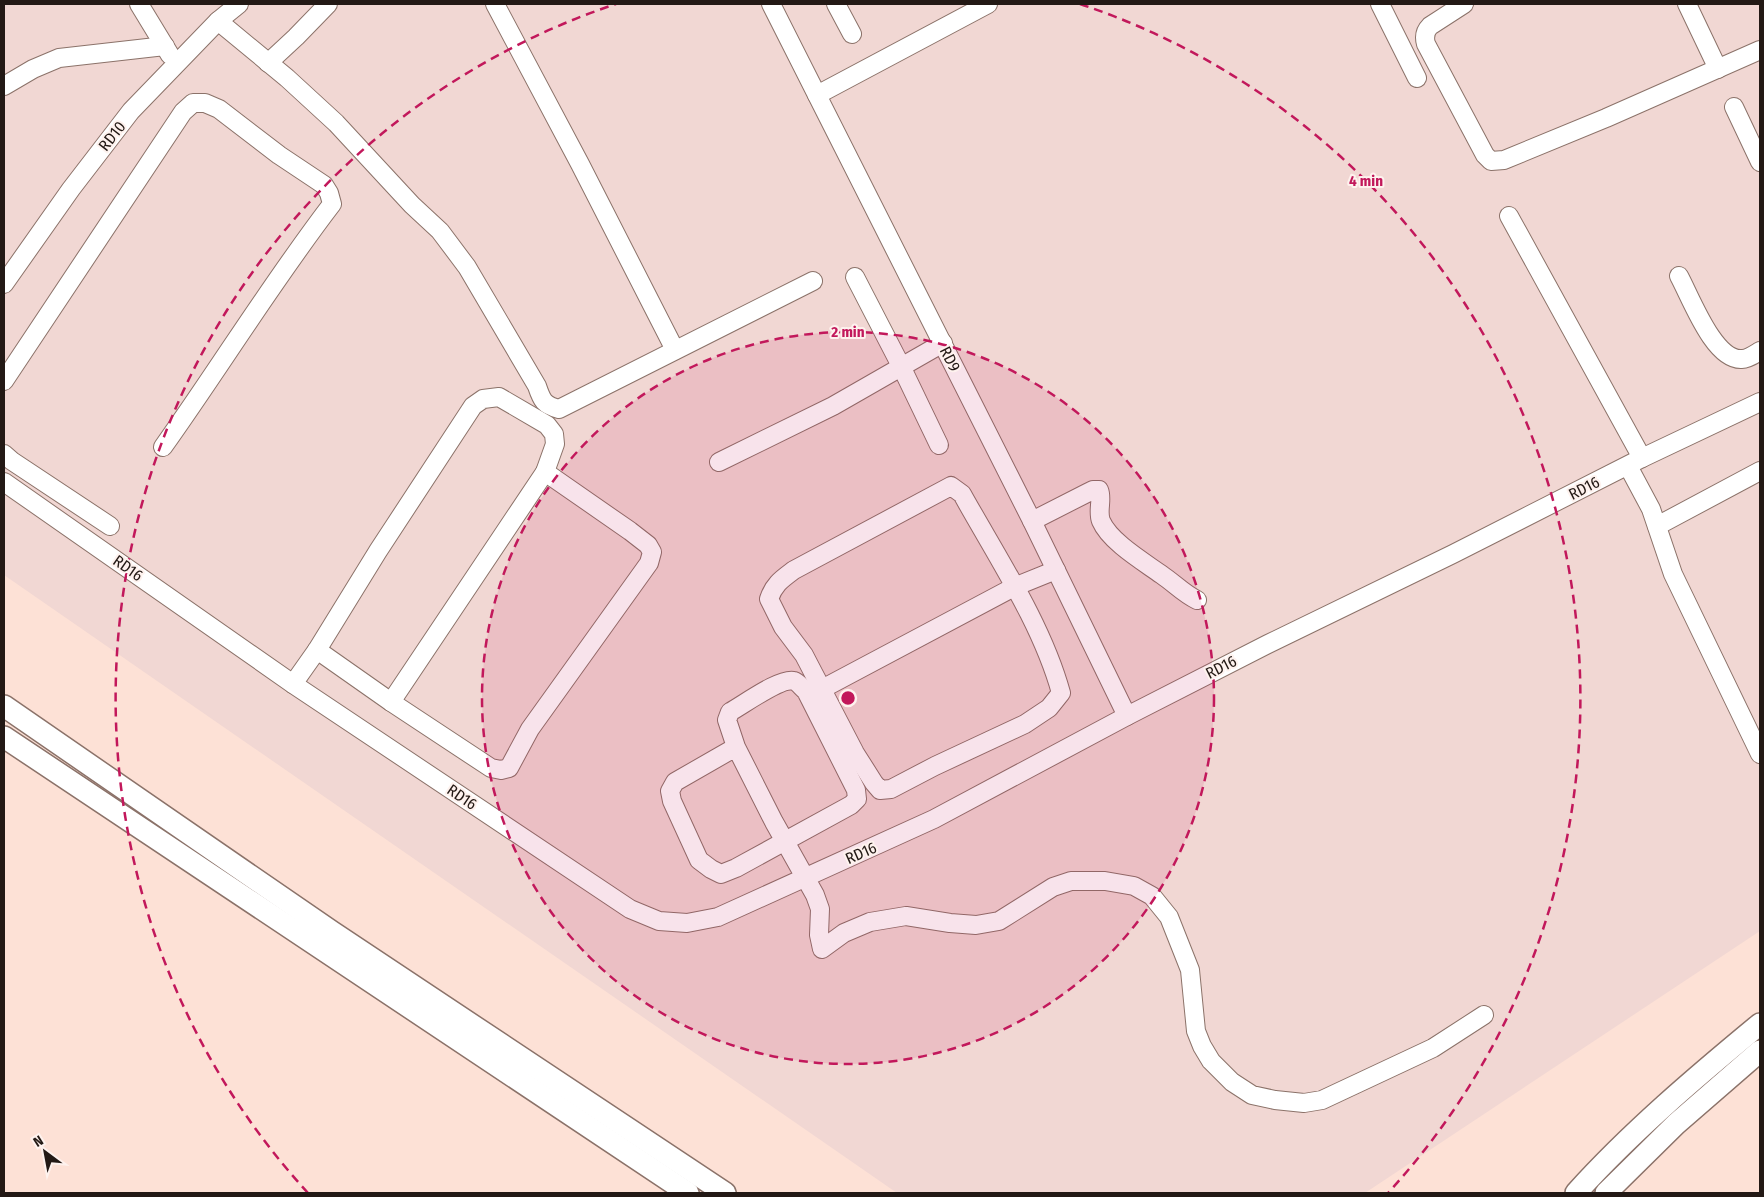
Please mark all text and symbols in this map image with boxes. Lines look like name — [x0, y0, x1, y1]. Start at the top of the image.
street label: RD10 — [95, 117, 129, 155]
text: 4 min — [1349, 172, 1383, 190]
text: 2 min — [830, 323, 865, 341]
street label: RD9 — [936, 343, 964, 375]
street label: RD16 — [1565, 472, 1603, 504]
street label: RD16 — [109, 551, 147, 585]
street label: RD16 — [1202, 651, 1240, 683]
centre of rings — [839, 689, 857, 707]
street label: RD16 — [443, 780, 481, 814]
street label: RD16 — [843, 838, 880, 868]
north arrow — [20, 1127, 70, 1177]
text: N — [30, 1132, 46, 1151]

